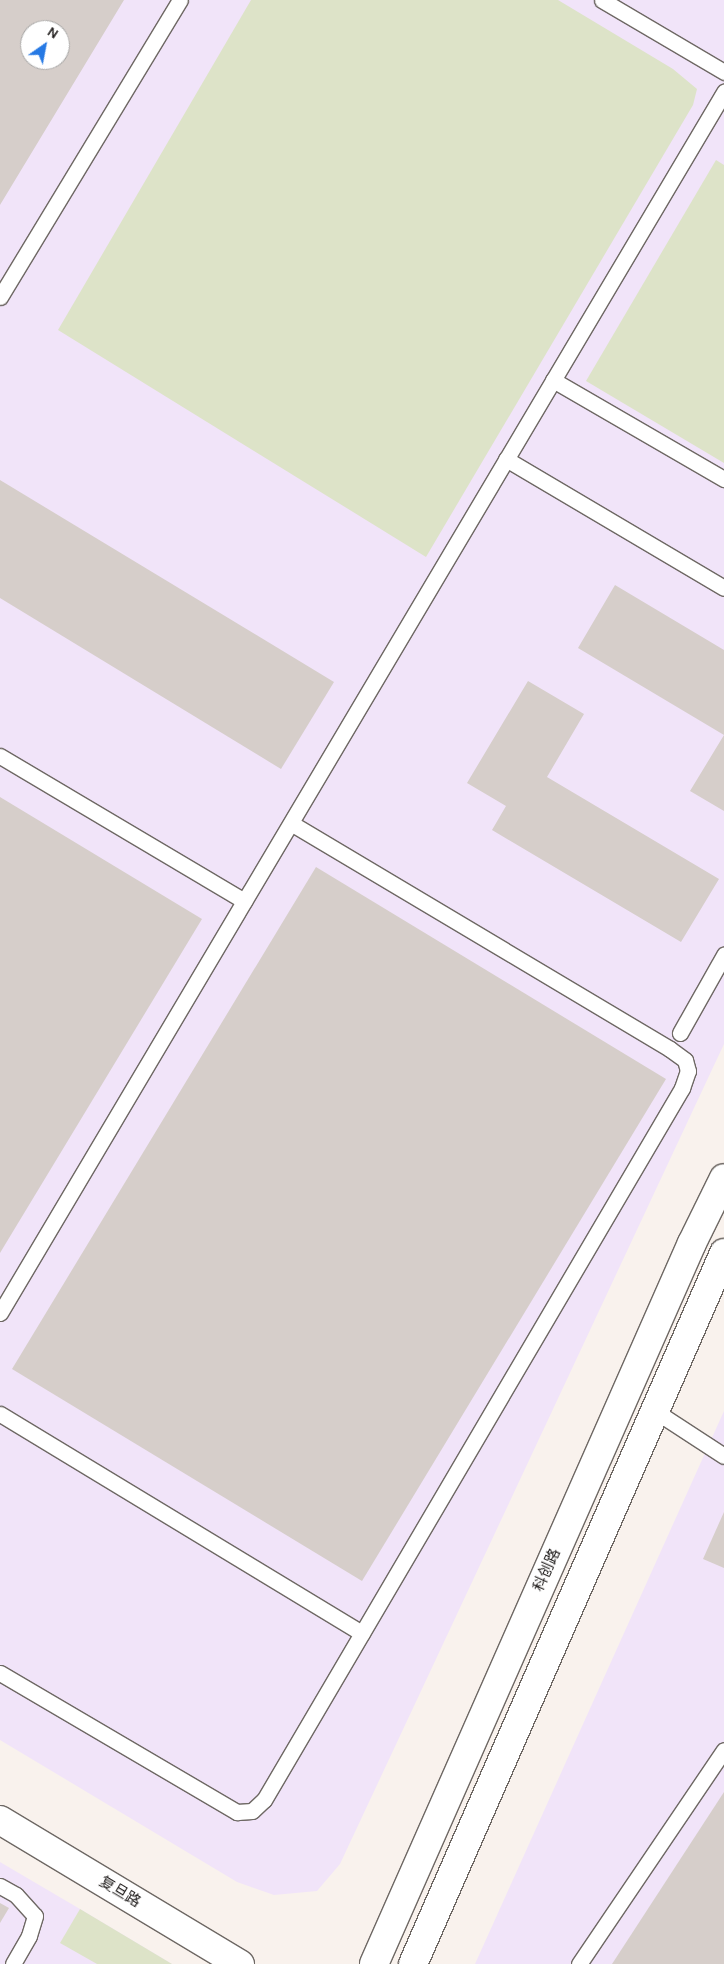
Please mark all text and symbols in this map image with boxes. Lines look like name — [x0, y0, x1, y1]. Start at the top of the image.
north arrow — [20, 20, 70, 70]
text: N — [44, 23, 62, 43]
street label: 科创路 — [530, 1546, 564, 1594]
street label: 复旦路 — [96, 1873, 144, 1911]

